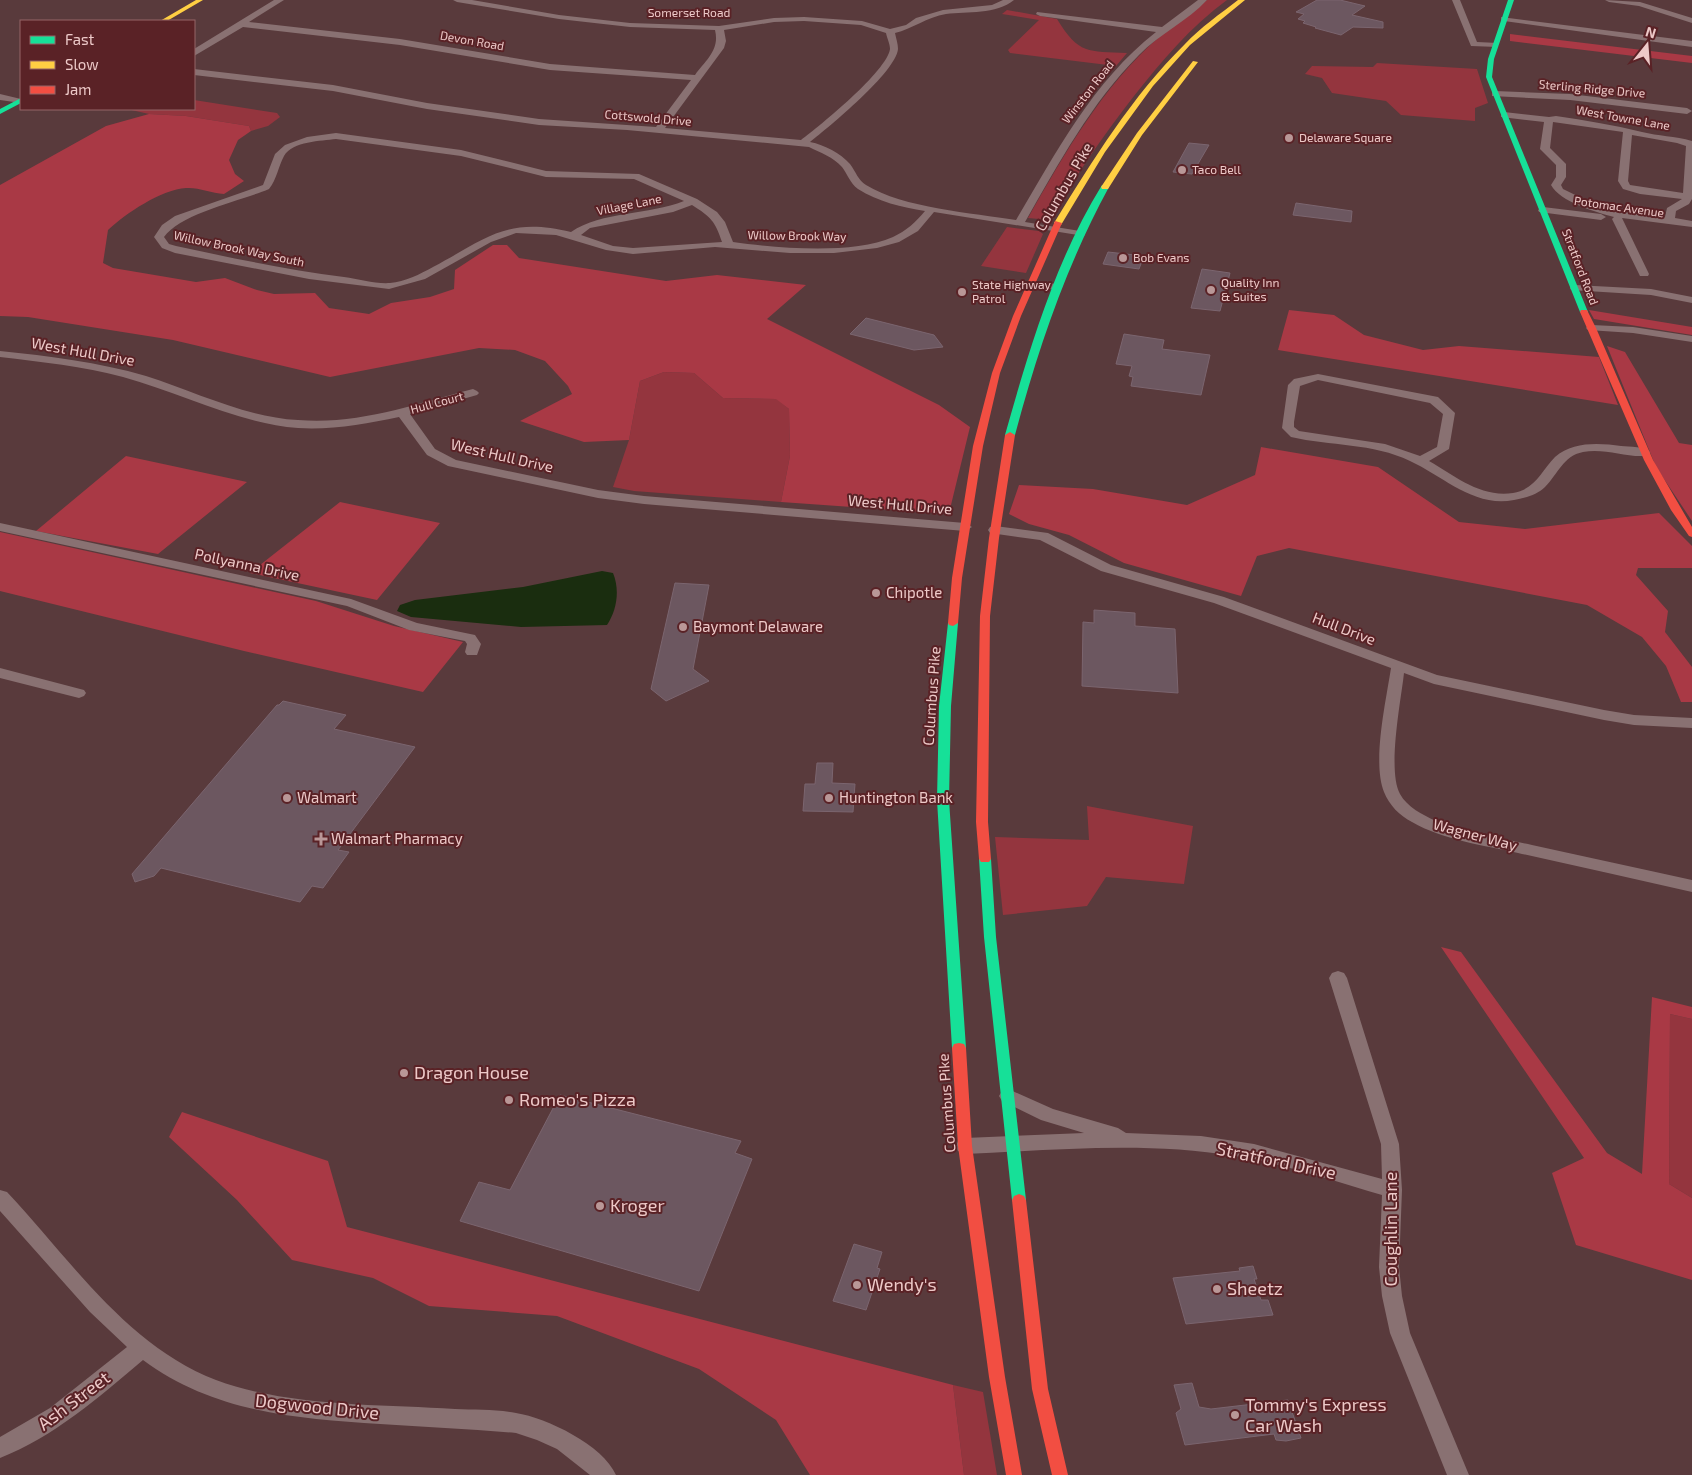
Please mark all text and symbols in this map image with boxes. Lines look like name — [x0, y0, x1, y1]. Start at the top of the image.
street label: Somerset Road — [648, 5, 730, 19]
legend — [20, 20, 195, 110]
north arrow — [1622, 20, 1672, 70]
text: N — [1644, 22, 1658, 42]
street label: Devon Road — [439, 27, 505, 53]
text: Fast — [65, 30, 95, 48]
text: Slow — [65, 55, 99, 73]
street label: Winston Road — [1058, 57, 1116, 126]
street label: Sterling Ridge Drive — [1538, 76, 1646, 100]
text: Jam — [65, 80, 91, 98]
street label: West Towne Lane — [1575, 102, 1671, 132]
street label: Cottswold Drive — [604, 106, 692, 128]
place label: Delaware Square — [1299, 130, 1392, 144]
marker: Delaware Square — [1283, 132, 1295, 144]
street label: Columbus Pike — [1031, 139, 1096, 234]
place label: Taco Bell — [1192, 162, 1241, 176]
marker: Taco Bell — [1176, 164, 1188, 176]
street label: Village Lane — [595, 191, 663, 217]
street label: Potomac Avenue — [1573, 193, 1665, 219]
street label: Willow Brook Way South — [173, 227, 306, 269]
street label: Willow Brook Way — [747, 227, 847, 243]
street label: Stratford Road — [1560, 227, 1602, 307]
place label: Bob Evans — [1133, 250, 1189, 264]
marker: Bob Evans — [1117, 252, 1129, 264]
place label: Quality Inn & Suites — [1221, 275, 1279, 303]
place label: State Highway Patrol — [972, 277, 1052, 305]
marker: Quality Inn & Suites — [1205, 284, 1217, 296]
marker: State Highway Patrol — [956, 286, 968, 298]
street label: West Hull Drive — [30, 333, 136, 369]
street label: Hull Court — [409, 388, 465, 416]
street label: West Hull Drive — [449, 434, 555, 476]
street label: West Hull Drive — [847, 490, 953, 518]
street label: Pollyanna Drive — [193, 544, 301, 584]
place label: Chipotle — [886, 583, 942, 601]
marker: Chipotle — [870, 587, 882, 599]
street label: Hull Drive — [1310, 608, 1378, 648]
place label: Baymont Delaware — [693, 617, 823, 635]
marker: Baymont Delaware — [677, 621, 689, 633]
street label: Columbus Pike — [919, 646, 943, 746]
place label: Walmart — [297, 788, 357, 806]
place label: Huntington Bank — [839, 788, 953, 806]
marker: Walmart — [281, 792, 293, 804]
marker: Huntington Bank — [823, 792, 835, 804]
street label: Wagner Way — [1431, 814, 1519, 854]
place label: Walmart Pharmacy — [331, 829, 463, 847]
marker: Walmart Pharmacy — [315, 833, 327, 845]
street label: Columbus Pike — [934, 1053, 958, 1153]
place label: Dragon House — [414, 1061, 529, 1083]
marker: Dragon House — [398, 1067, 410, 1079]
place label: Romeo's Pizza — [519, 1088, 636, 1110]
marker: Romeo's Pizza — [503, 1094, 515, 1106]
street label: Stratford Drive — [1214, 1137, 1338, 1183]
street label: Coughlin Lane — [1379, 1172, 1401, 1286]
place label: Kroger — [610, 1194, 665, 1216]
marker: Kroger — [594, 1200, 606, 1212]
place label: Wendy's — [867, 1273, 937, 1295]
place label: Sheetz — [1227, 1277, 1283, 1299]
marker: Wendy's — [851, 1279, 863, 1291]
marker: Sheetz — [1211, 1283, 1223, 1295]
street label: Ash Street — [33, 1366, 114, 1435]
street label: Dogwood Drive — [254, 1389, 380, 1423]
place label: Tommy's Express Car Wash — [1245, 1393, 1387, 1436]
marker: Tommy's Express Car Wash — [1229, 1409, 1241, 1421]

